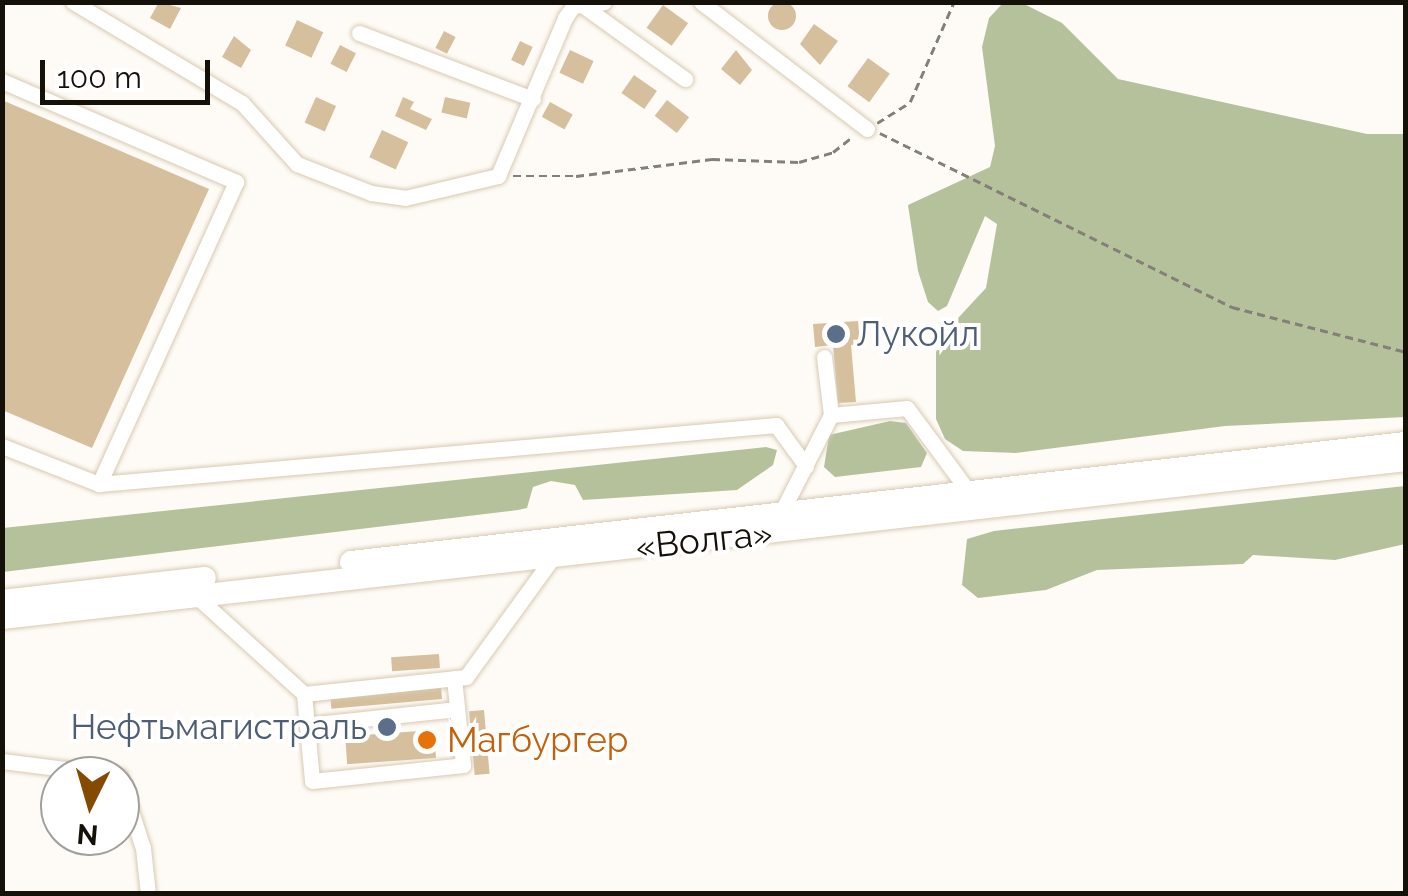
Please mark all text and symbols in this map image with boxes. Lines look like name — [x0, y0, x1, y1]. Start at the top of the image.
scale bar — [45, 40, 215, 102]
text: 100 m — [57, 60, 142, 95]
place label: Лукойл — [856, 313, 979, 355]
marker: Лукойл — [825, 323, 847, 345]
street label: «Волга» — [633, 512, 775, 568]
place label: Нефтьмагистраль — [71, 706, 367, 748]
marker: Нефтьмагистраль — [376, 716, 398, 738]
place label: Магбургер — [447, 719, 628, 761]
marker: Магбургер — [416, 729, 438, 751]
north arrow — [40, 756, 140, 856]
text: N — [75, 817, 100, 852]

